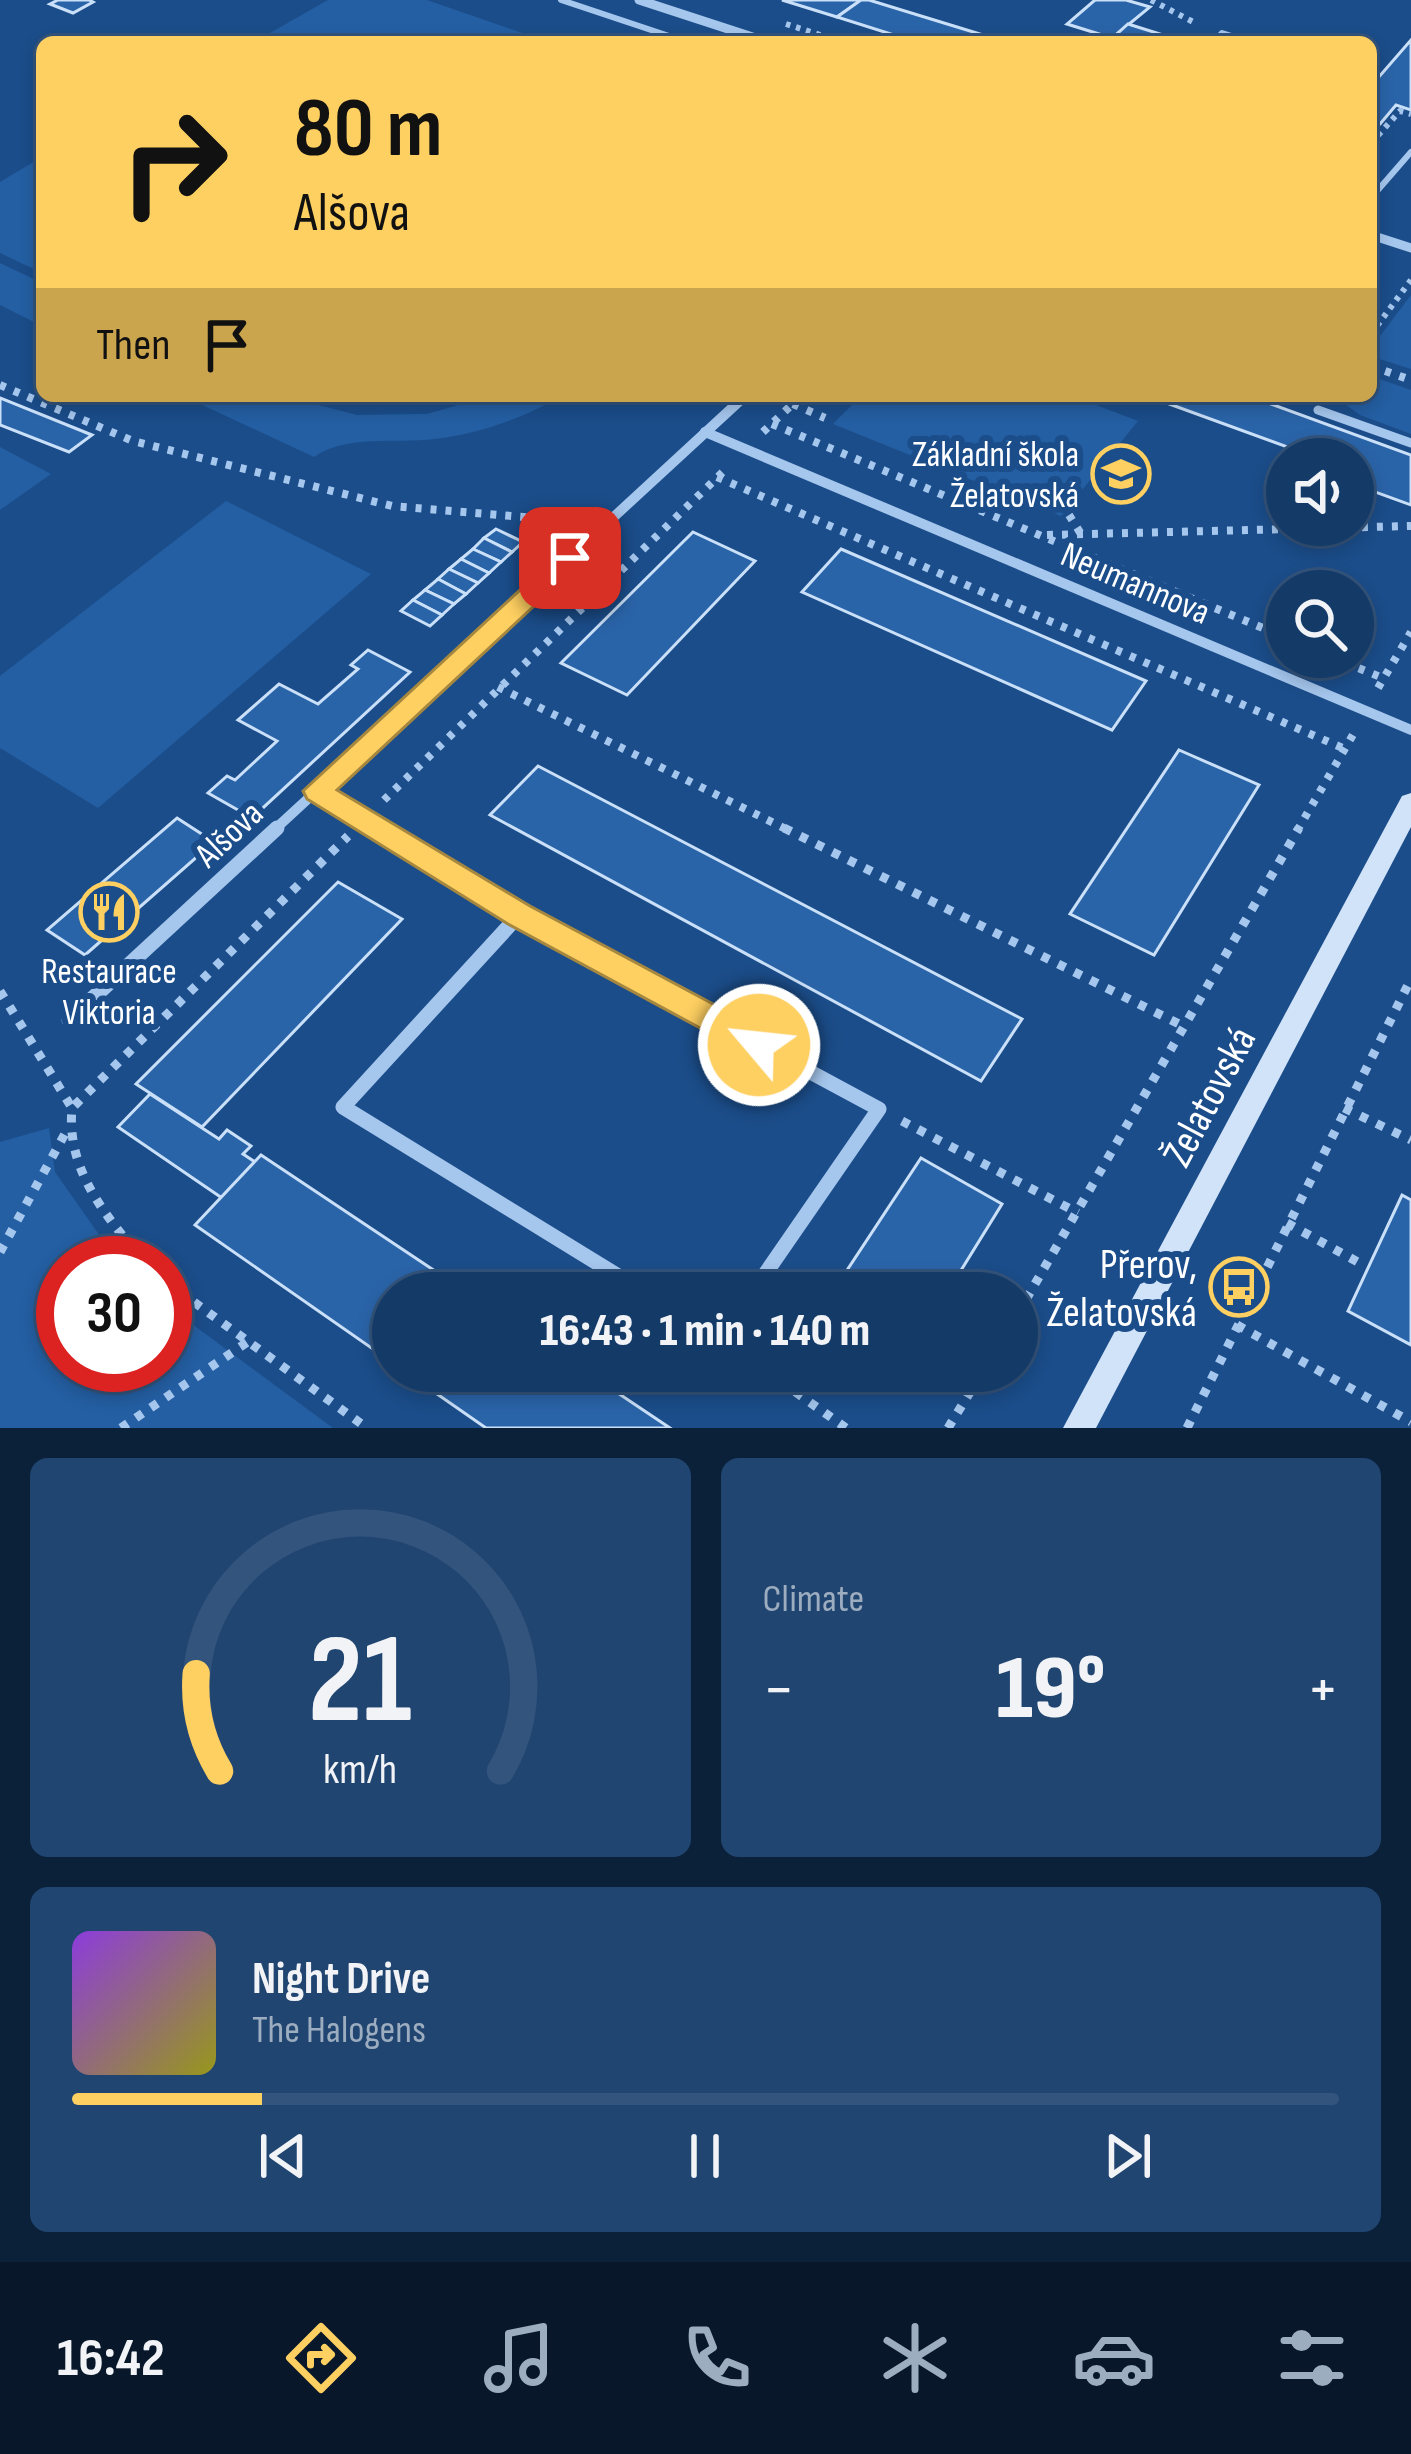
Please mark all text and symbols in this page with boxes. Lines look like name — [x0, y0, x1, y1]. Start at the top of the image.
text: 80 m — [294, 79, 442, 180]
icon: right — [96, 84, 252, 240]
text: Alšova — [294, 181, 410, 246]
icon: arrive — [194, 312, 260, 378]
text: Then — [96, 318, 170, 373]
place label: Základní škola Želatovská — [912, 434, 1079, 518]
map controls — [1266, 438, 1374, 678]
button: sound — [1266, 438, 1374, 546]
school or university icon: Základní škola Želatovská — [1090, 443, 1152, 505]
pin — [519, 507, 621, 609]
icon: arrive — [537, 525, 603, 591]
street label: Neumannova — [1054, 534, 1216, 635]
button: search — [1266, 570, 1374, 678]
street label: Alšova — [186, 793, 273, 878]
restaurant icon: Restaurace Viktoria — [78, 881, 140, 943]
place label: Restaurace Viktoria — [41, 951, 177, 1035]
position arrow — [696, 982, 822, 1108]
street label: Želatovská — [1152, 1019, 1268, 1176]
speed limit sign: 30 — [36, 1236, 192, 1392]
place label: Přerov, Želatovská — [1046, 1240, 1197, 1339]
bus stop icon: Přerov, Želatovská — [1208, 1256, 1270, 1318]
text: 16:43 · 1 min · 140 m — [540, 1304, 870, 1359]
text: Climate — [763, 1576, 864, 1623]
text: 21 — [308, 1608, 412, 1757]
text: 19° — [996, 1636, 1106, 1744]
text: − — [763, 1651, 795, 1730]
text: + — [1307, 1651, 1339, 1730]
text: km/h — [323, 1743, 397, 1795]
text: Night Drive — [252, 1952, 430, 2007]
text: The Halogens — [252, 2007, 426, 2054]
icon: previous — [250, 2123, 316, 2189]
icon: pause — [672, 2123, 738, 2189]
icon: next — [1095, 2123, 1161, 2189]
icon: directions — [279, 2316, 363, 2400]
icon: music — [477, 2316, 561, 2400]
icon: phone — [675, 2316, 759, 2400]
icon: climate — [873, 2316, 957, 2400]
icon: car — [1072, 2316, 1156, 2400]
icon: filters — [1270, 2316, 1354, 2400]
text: 16:42 — [57, 2326, 165, 2391]

